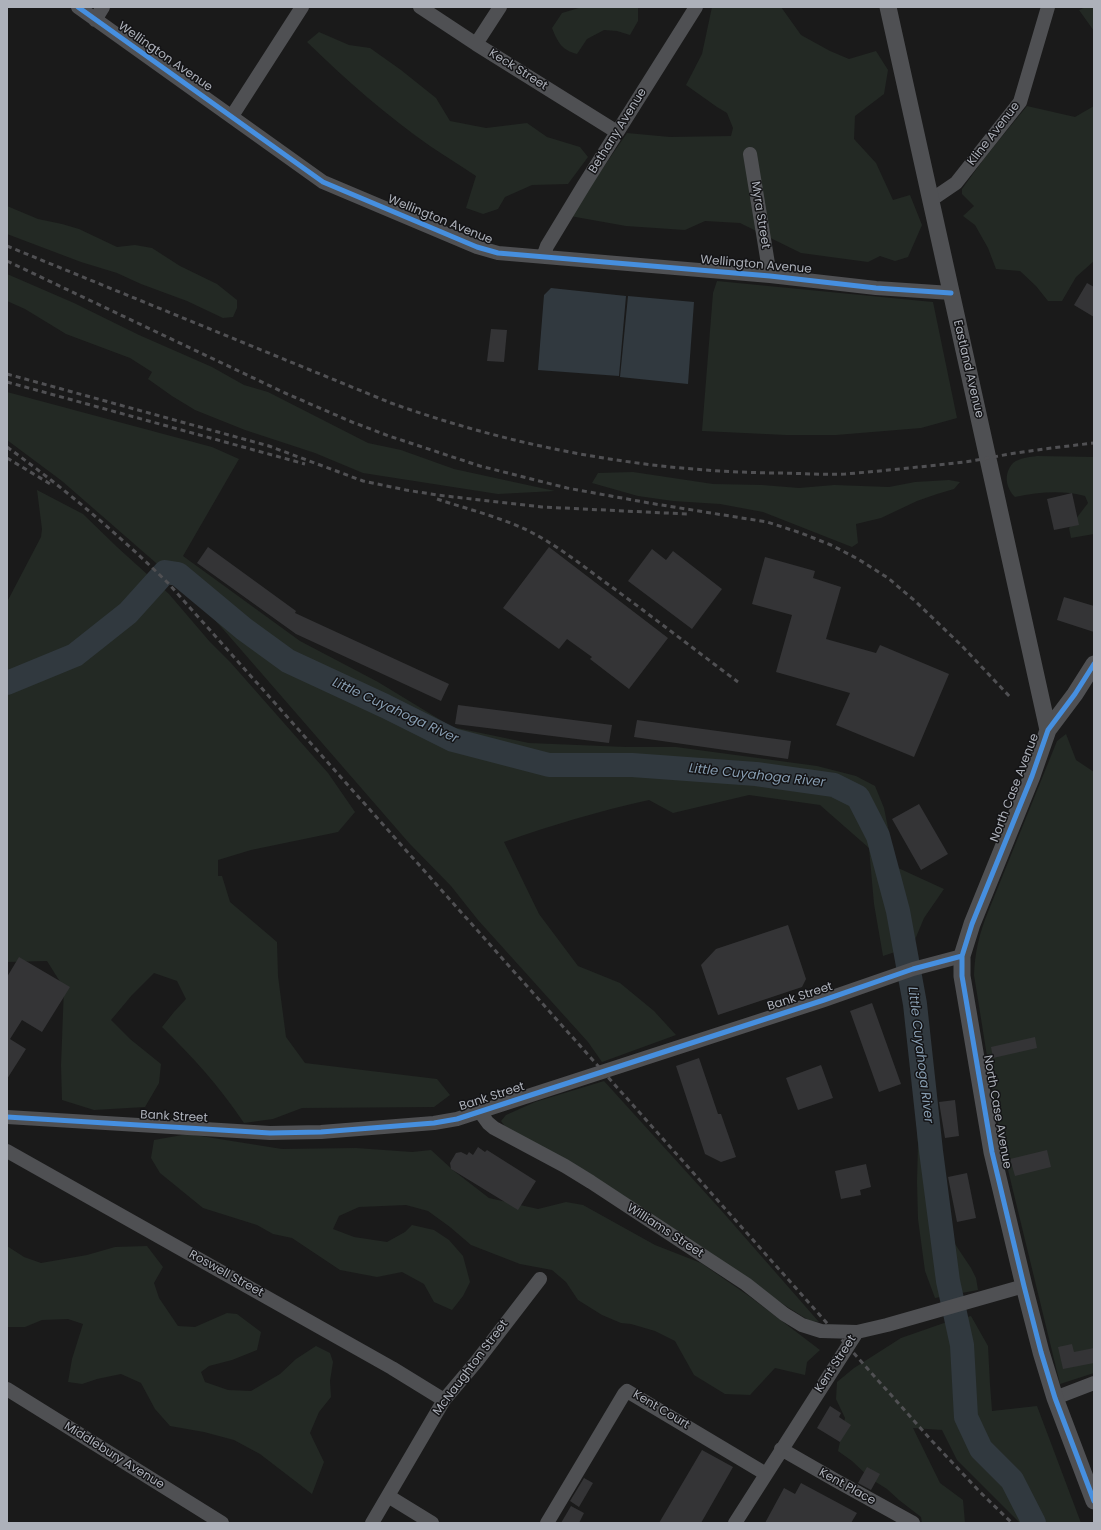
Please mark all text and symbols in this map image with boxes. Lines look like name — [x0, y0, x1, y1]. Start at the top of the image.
street label: Wellington Avenue — [115, 19, 215, 95]
street label: Keck Street — [486, 46, 550, 94]
street label: Bethany Avenue — [586, 86, 650, 176]
street label: Kline Avenue — [965, 99, 1023, 169]
street label: Myra Street — [748, 180, 772, 250]
street label: Wellington Avenue — [385, 192, 495, 248]
street label: Wellington Avenue — [700, 253, 812, 277]
street label: Eastland Avenue — [950, 319, 986, 419]
water label: Little Cuyahoga River — [330, 675, 460, 747]
street label: North Case Avenue — [988, 732, 1042, 844]
water label: Little Cuyahoga River — [688, 761, 826, 791]
street label: Bank Street — [766, 980, 834, 1014]
water label: Little Cuyahoga River — [904, 986, 936, 1124]
street label: North Case Avenue — [980, 1054, 1014, 1170]
street label: Bank Street — [458, 1080, 526, 1114]
street label: Bank Street — [140, 1108, 208, 1126]
street label: Williams Street — [624, 1201, 706, 1261]
street label: Roswell Street — [186, 1248, 266, 1300]
street label: McNaughton Street — [430, 1317, 512, 1419]
street label: Kent Street — [812, 1333, 860, 1395]
street label: Kent Court — [630, 1388, 692, 1432]
street label: Middlebury Avenue — [61, 1419, 167, 1493]
street label: Kent Place — [816, 1466, 878, 1508]

